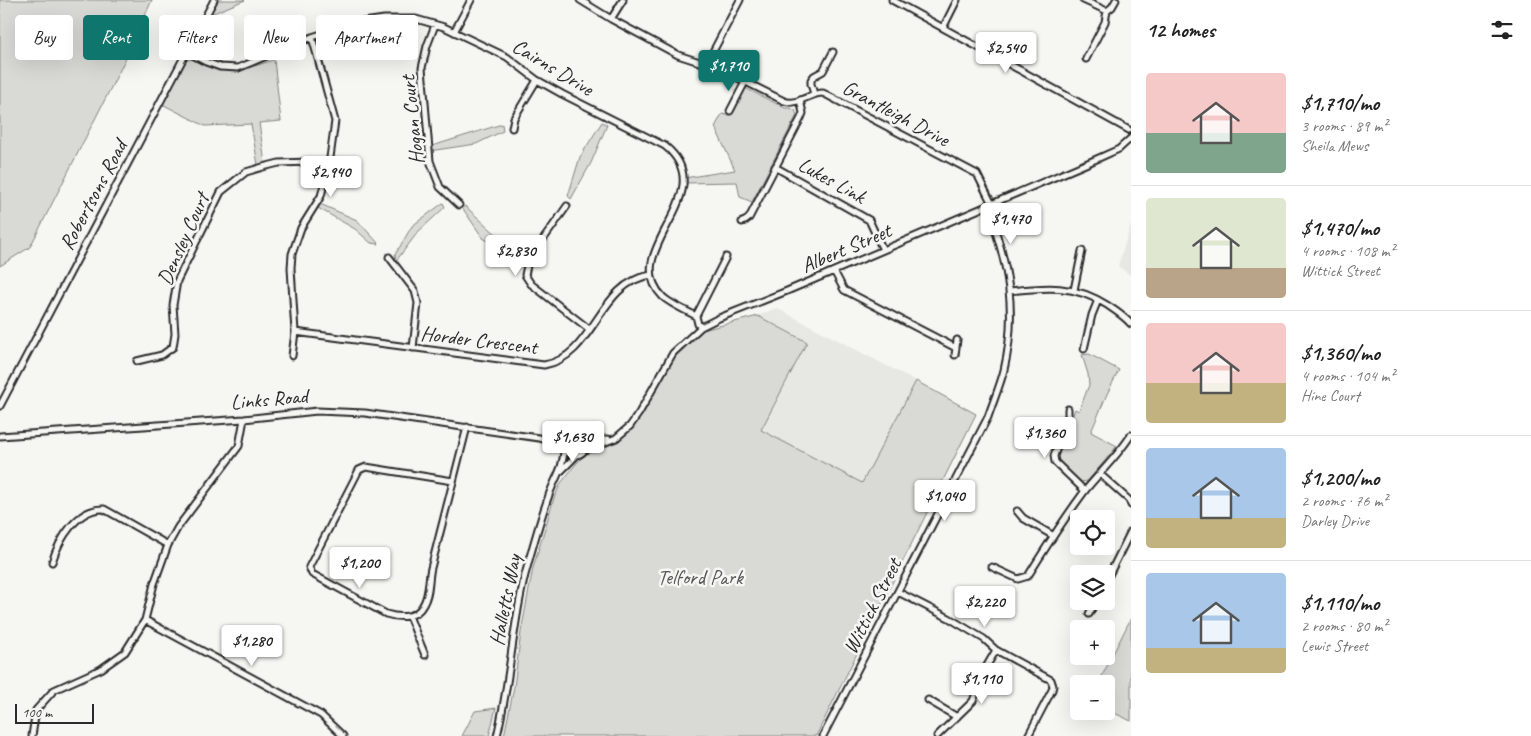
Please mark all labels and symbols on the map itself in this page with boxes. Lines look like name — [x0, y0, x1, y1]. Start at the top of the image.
pin: $2,540 — [965, 32, 1047, 74]
street label: Cairns Drive — [508, 33, 599, 102]
pin: $1,710 — [688, 49, 770, 92]
street label: Hogan Court — [394, 72, 430, 166]
street label: Grantleigh Drive — [838, 74, 955, 153]
street label: Robertsons Road — [53, 132, 134, 254]
street label: Lukes Link — [794, 151, 872, 210]
pin: $2,940 — [290, 156, 372, 198]
street label: Densley Court — [151, 186, 216, 289]
pin: $1,470 — [970, 202, 1052, 245]
street label: Albert Street — [797, 217, 897, 279]
pin: $2,830 — [475, 234, 557, 277]
street label: Horder Crescent — [419, 320, 541, 360]
street label: Links Road — [229, 382, 312, 415]
pin: $1,360 — [1004, 416, 1086, 459]
pin: $1,630 — [532, 420, 614, 463]
pin: $1,040 — [904, 480, 986, 522]
pin: $1,200 — [319, 546, 401, 589]
street label: Halletts Way — [483, 551, 527, 648]
street label: Wittick Street — [837, 552, 908, 658]
park label: Telford Park — [657, 564, 744, 590]
pin: $2,220 — [944, 586, 1026, 628]
pin: $1,280 — [211, 624, 293, 667]
pin: $1,110 — [941, 662, 1023, 705]
scale bar — [15, 701, 94, 724]

